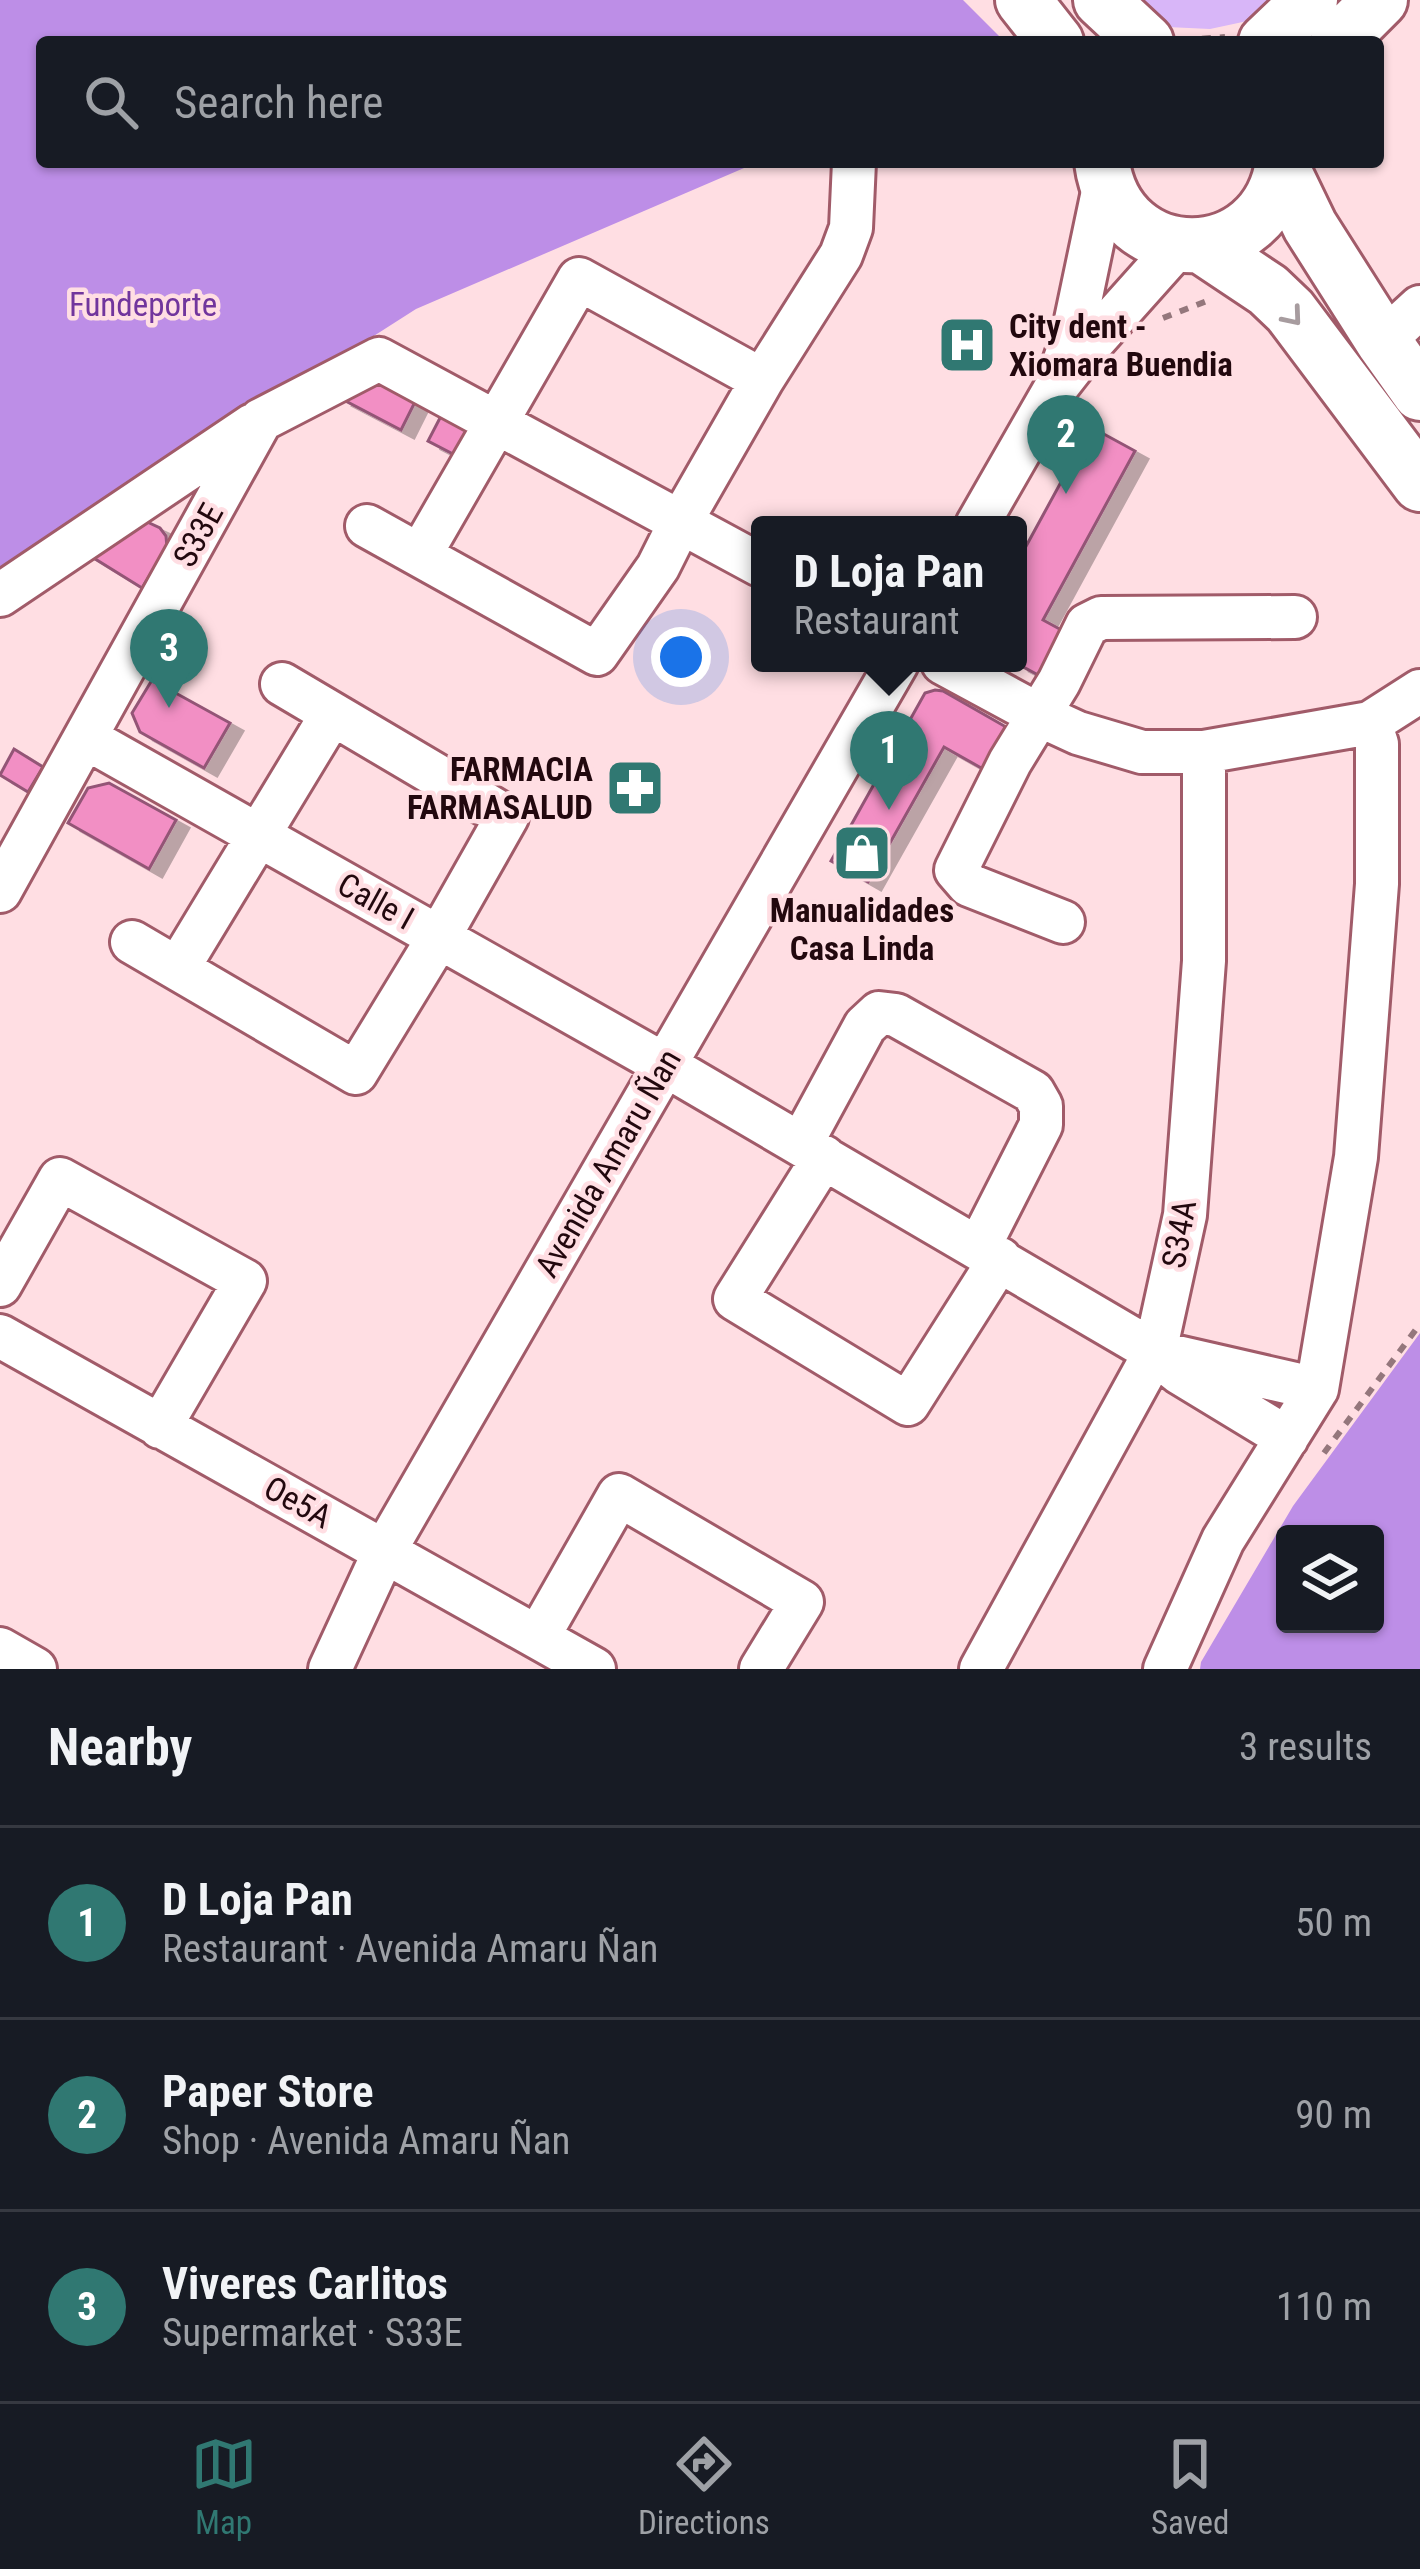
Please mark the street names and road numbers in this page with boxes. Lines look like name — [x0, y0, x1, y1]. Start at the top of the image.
street label: S33E — [165, 497, 231, 573]
street label: Calle I — [331, 864, 421, 938]
street label: Avenida Amaru Ñan — [527, 1042, 689, 1284]
street label: S34A — [1154, 1197, 1204, 1271]
street label: Oe5A — [258, 1468, 338, 1536]

